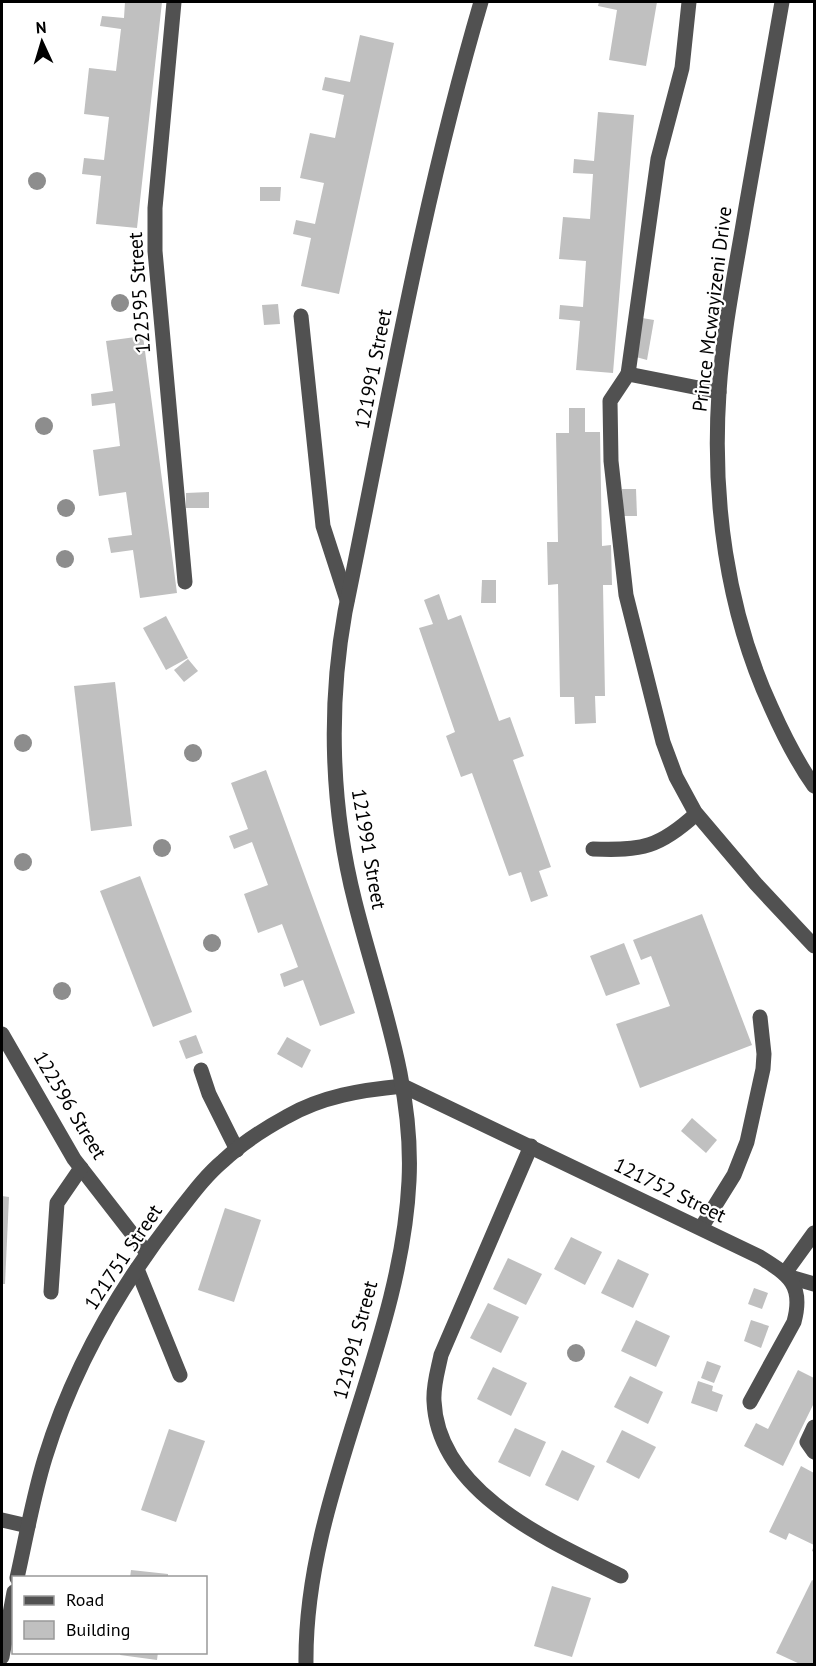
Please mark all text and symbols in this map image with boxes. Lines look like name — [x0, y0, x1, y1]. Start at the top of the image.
north arrow — [12, 12, 72, 72]
text: N — [35, 17, 47, 37]
street label: Prince Mcwayizeni Drive — [686, 205, 738, 413]
street label: 122595 Street — [122, 231, 156, 355]
street label: 121991 Street — [349, 307, 397, 431]
street label: 121991 Street — [346, 787, 392, 911]
street label: 122596 Street — [27, 1046, 113, 1164]
street label: 121752 Street — [610, 1152, 731, 1228]
street label: 121751 Street — [78, 1199, 168, 1315]
street label: 121991 Street — [327, 1278, 383, 1402]
legend — [12, 1576, 207, 1654]
text: Road — [66, 1588, 104, 1611]
text: Building — [66, 1618, 130, 1641]

